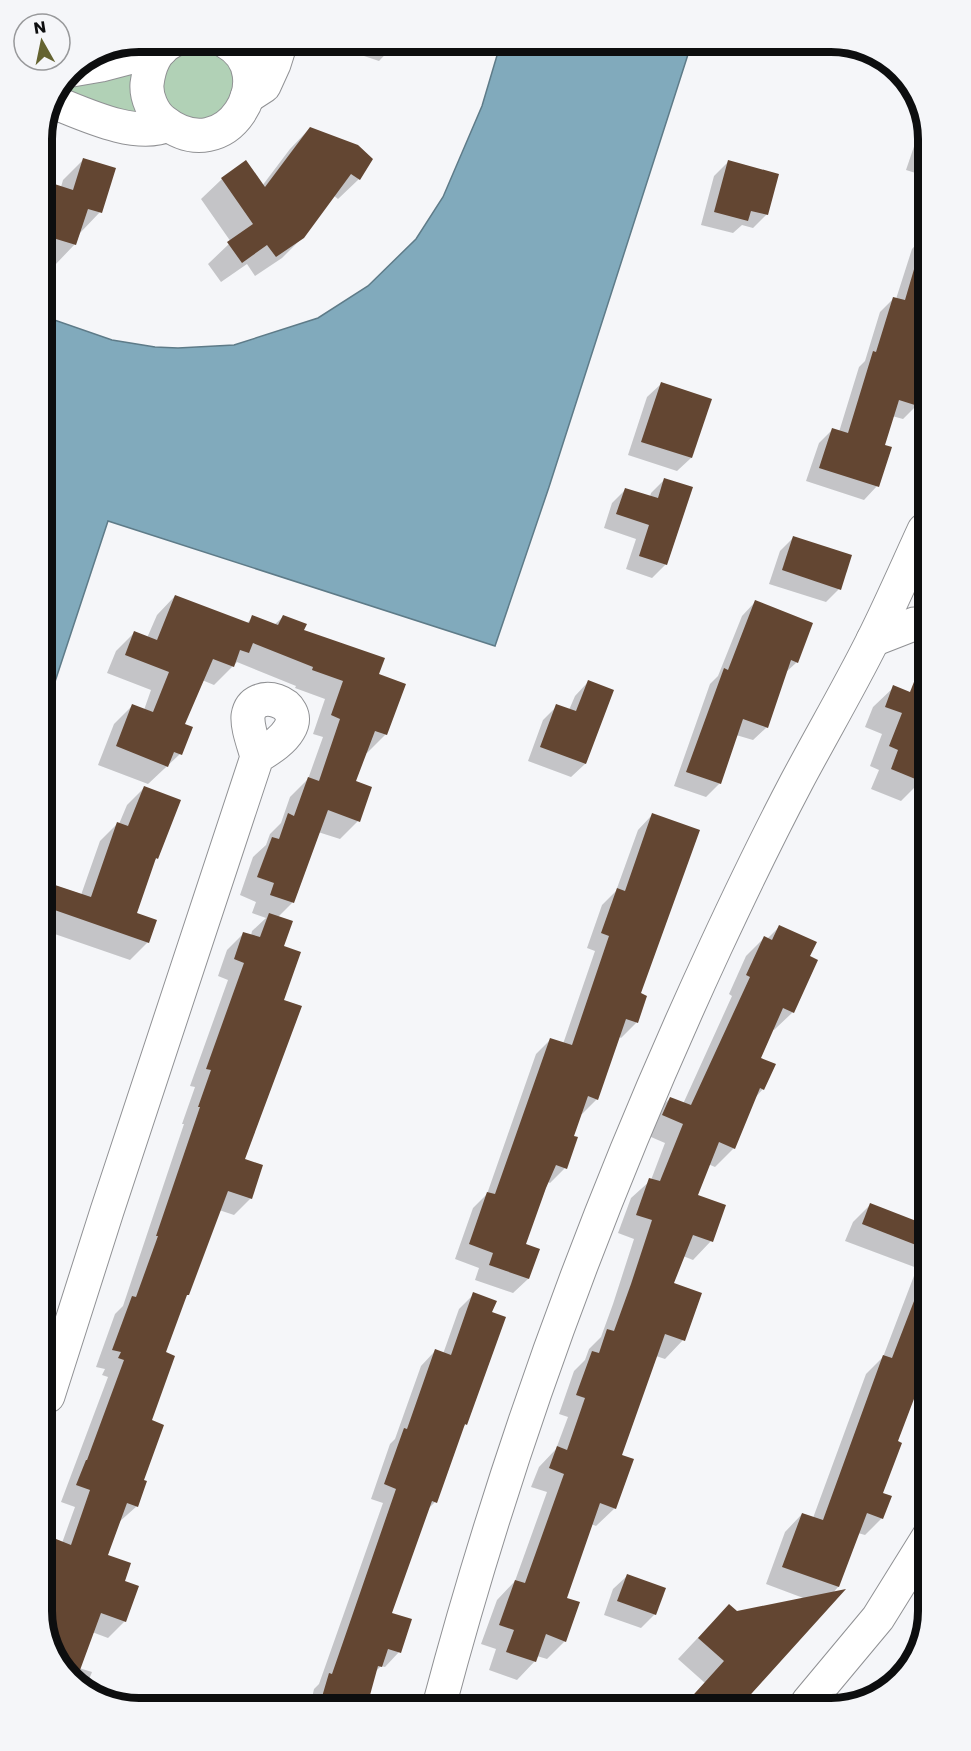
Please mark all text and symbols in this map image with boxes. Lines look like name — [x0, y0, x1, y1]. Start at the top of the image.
north arrow — [12, 12, 72, 72]
text: N — [32, 15, 47, 40]

